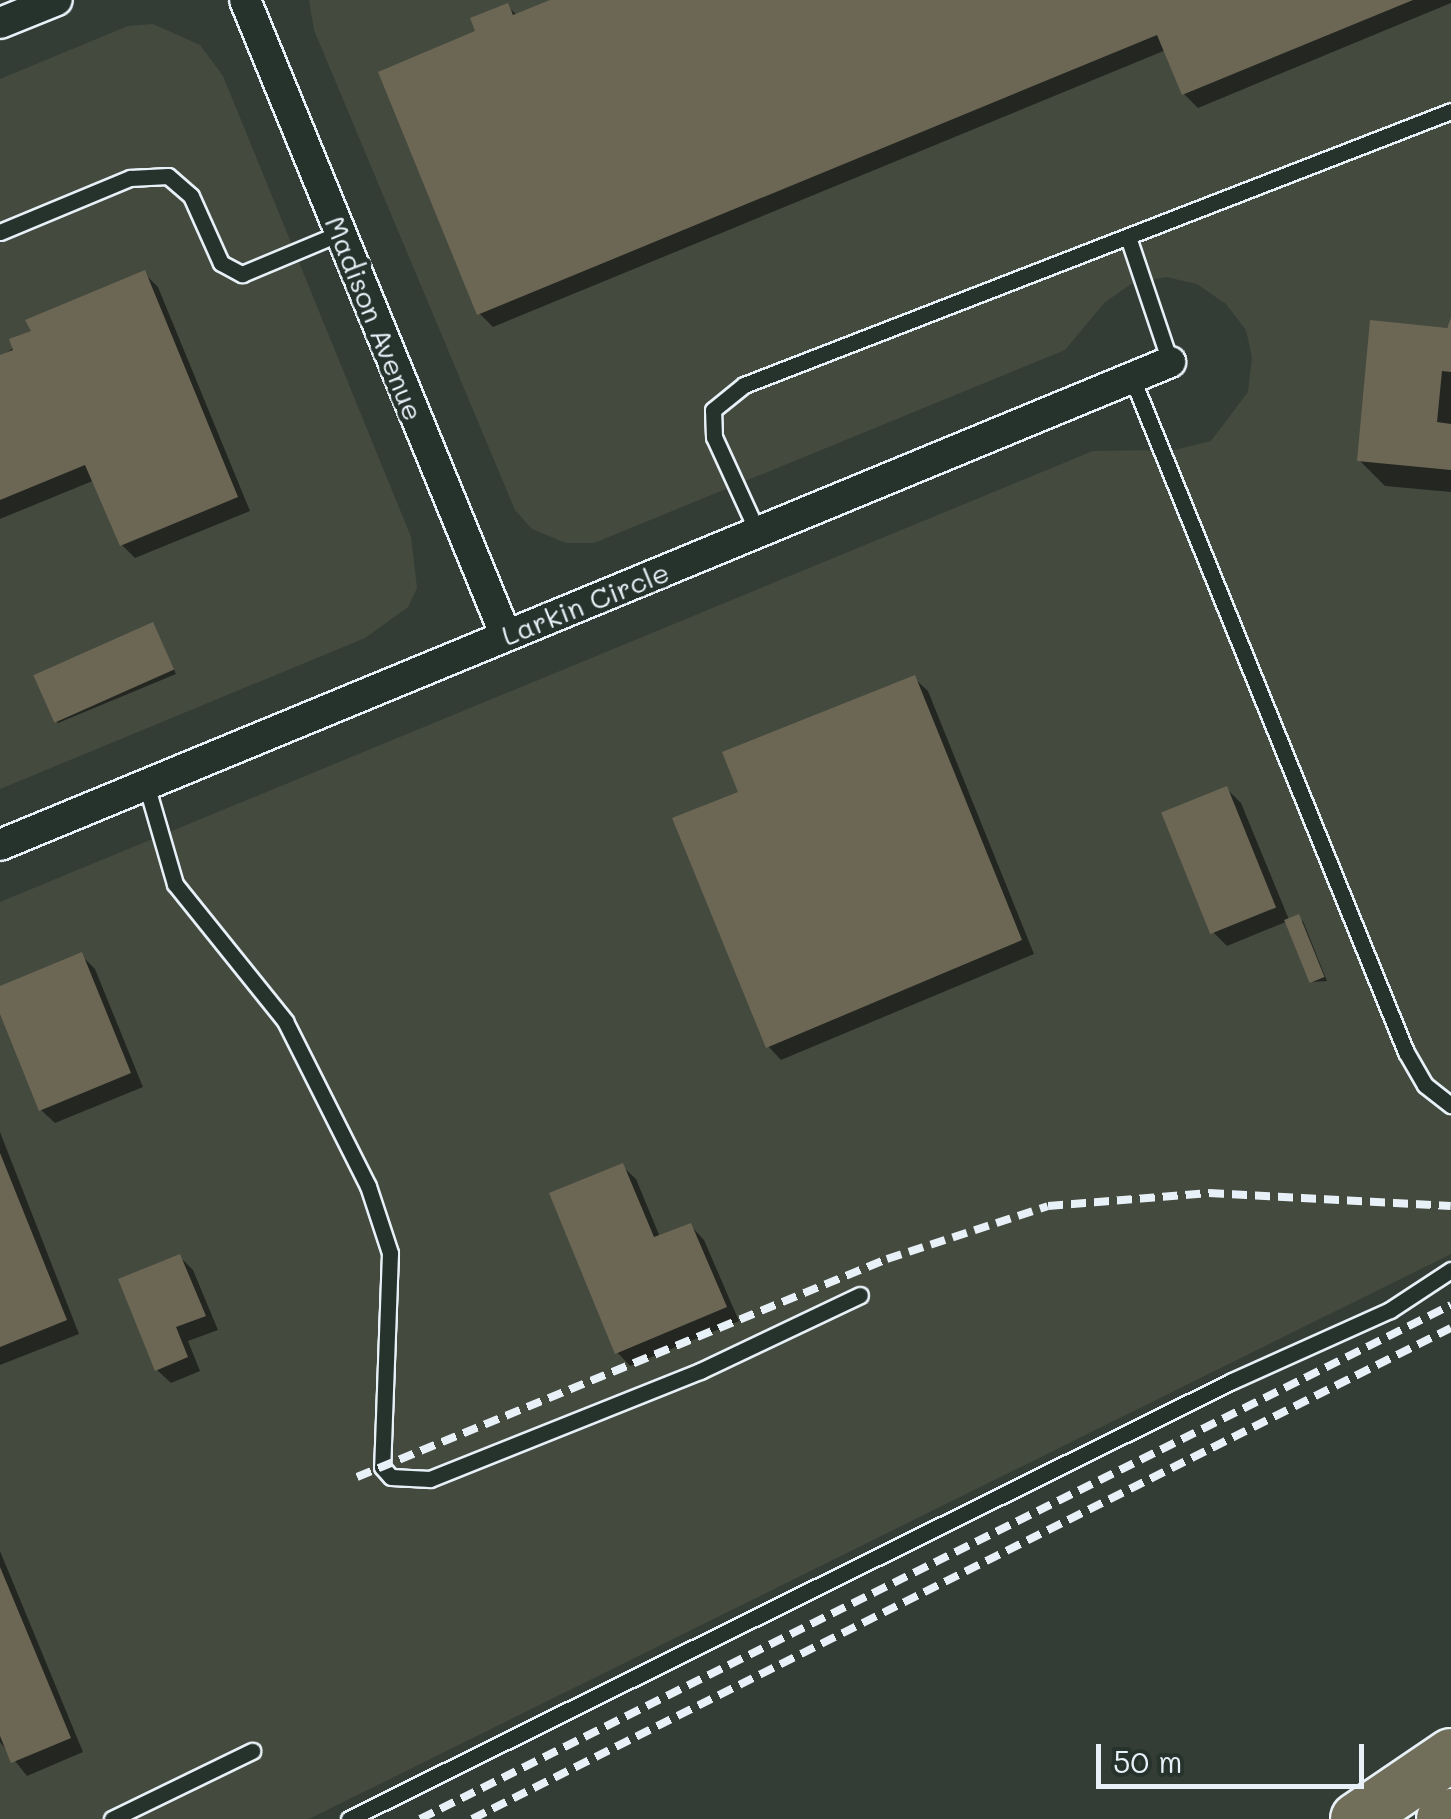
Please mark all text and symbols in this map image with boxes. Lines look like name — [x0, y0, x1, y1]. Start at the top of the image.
street label: Madison Avenue — [319, 211, 431, 425]
street label: Larkin Circle — [496, 554, 674, 652]
scale bar — [1101, 1724, 1368, 1786]
text: 50 m — [1113, 1741, 1183, 1781]

